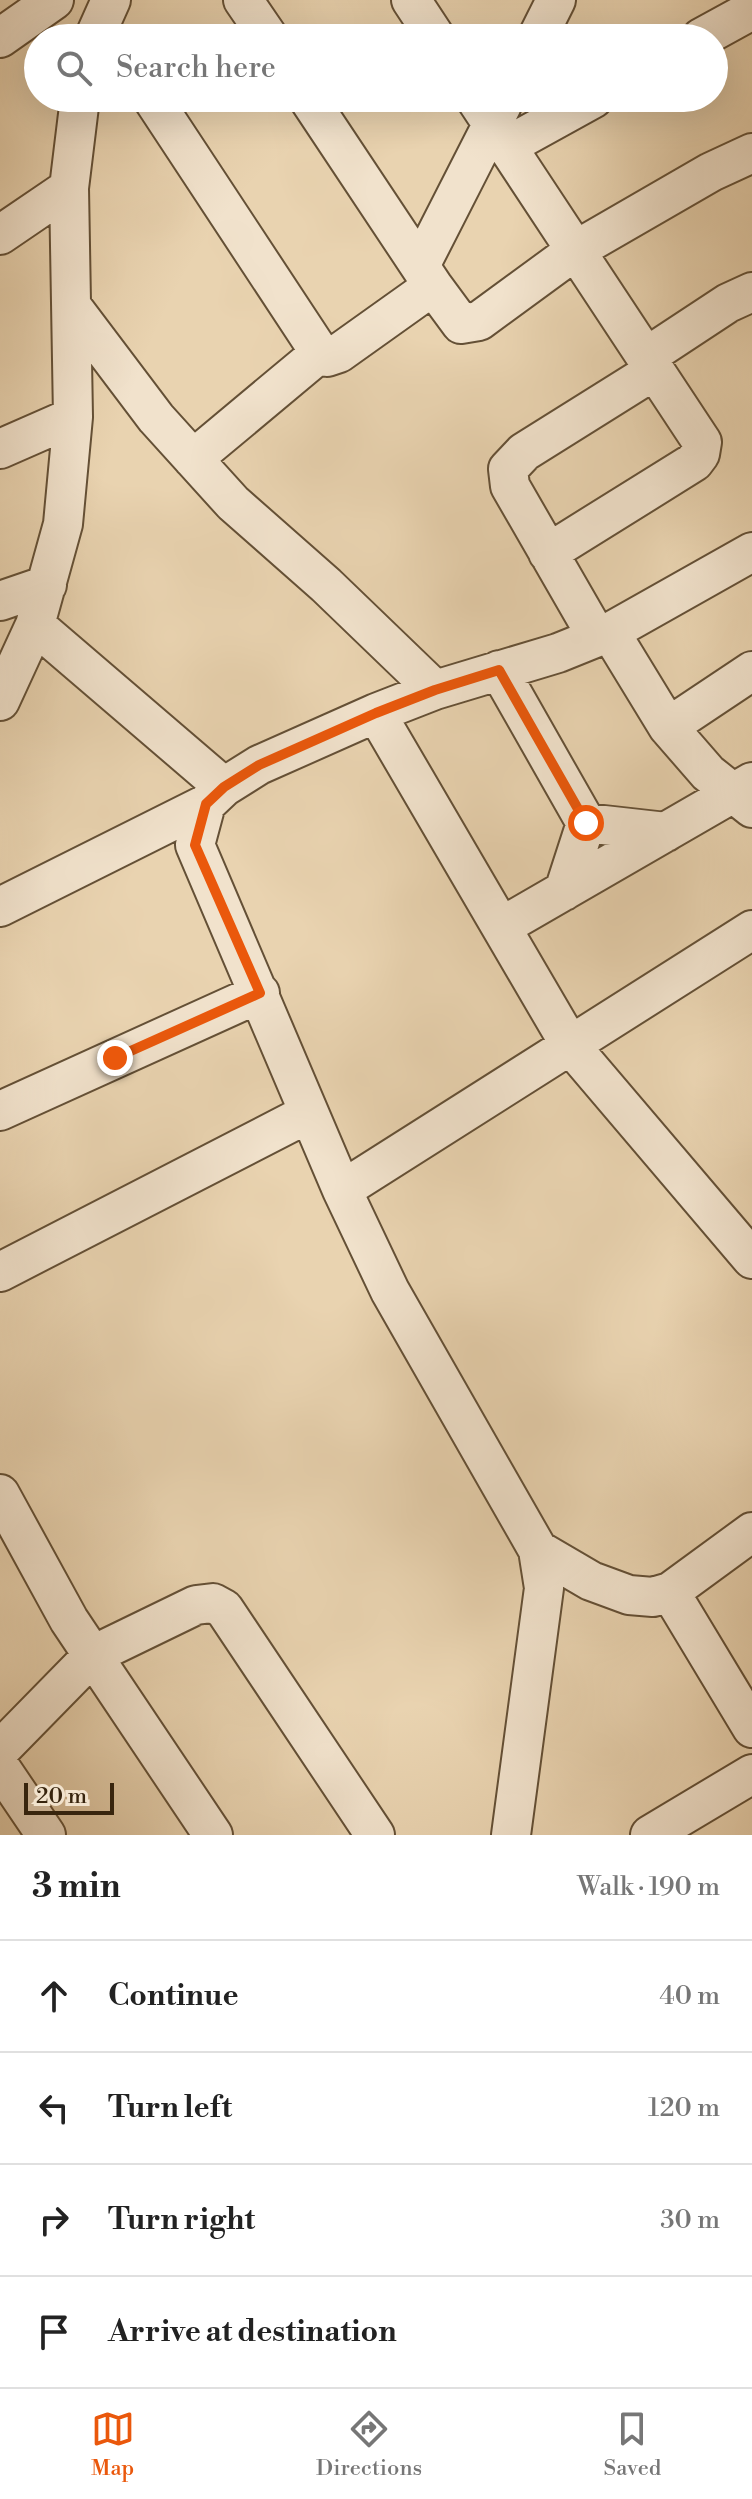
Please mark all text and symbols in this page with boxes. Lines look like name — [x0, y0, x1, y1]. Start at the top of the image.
search box — [24, 24, 728, 112]
icon: search — [52, 46, 96, 90]
text: Search here — [116, 49, 276, 87]
route start — [568, 805, 604, 841]
route end — [97, 1040, 133, 1076]
scale bar — [24, 1779, 114, 1815]
text: 20 m — [36, 1783, 87, 1810]
text: 3 min — [32, 1866, 121, 1908]
text: Walk · 190 m — [577, 1871, 720, 1903]
icon: ahead — [32, 1974, 76, 2018]
text: Continue — [108, 1977, 239, 2015]
text: 40 m — [659, 1980, 720, 2012]
icon: left — [32, 2086, 76, 2130]
text: Turn left — [108, 2089, 232, 2127]
text: 120 m — [648, 2092, 720, 2124]
icon: right — [32, 2198, 76, 2242]
text: Turn right — [108, 2201, 255, 2239]
text: 30 m — [660, 2204, 720, 2236]
icon: arrive — [32, 2310, 76, 2354]
text: Arrive at destination — [108, 2313, 397, 2351]
tab: Map — [91, 2407, 135, 2482]
tab: Directions — [316, 2407, 422, 2482]
tab: Saved — [604, 2407, 661, 2482]

